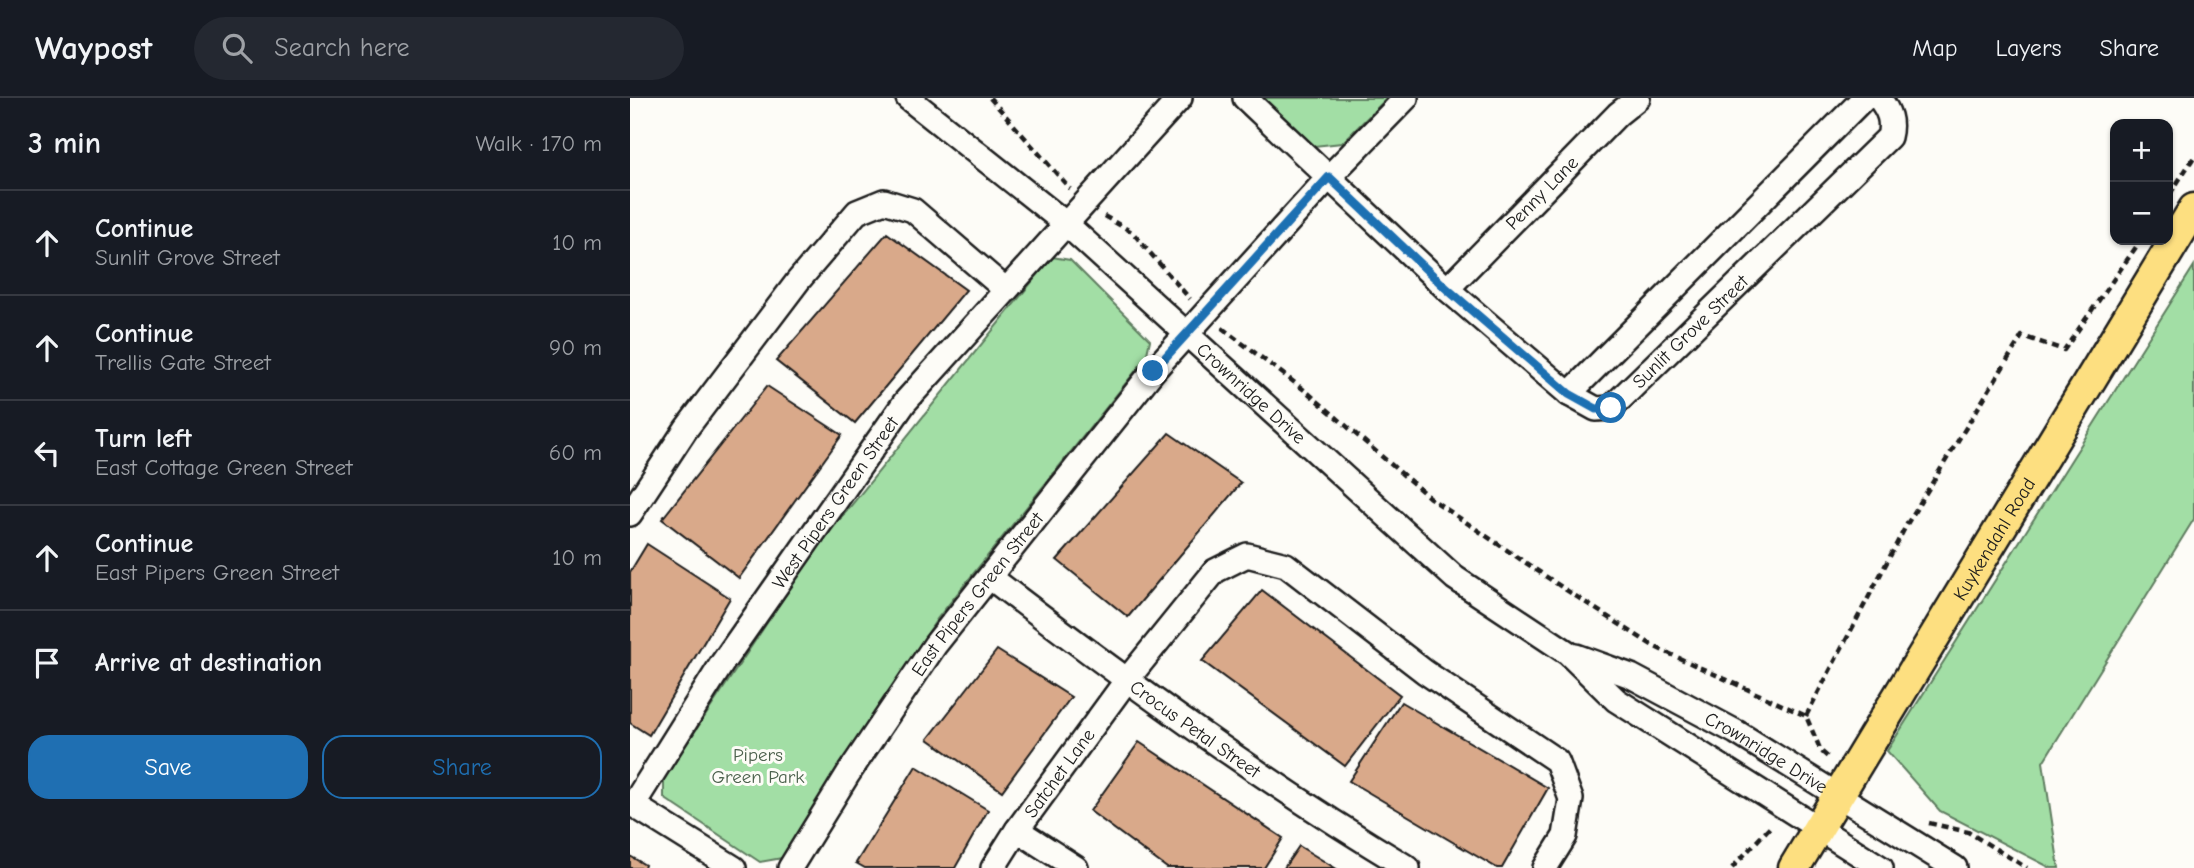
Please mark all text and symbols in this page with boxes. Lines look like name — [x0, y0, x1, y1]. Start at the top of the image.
search box — [194, 17, 684, 80]
text: Waypost — [35, 29, 152, 67]
icon: search — [218, 29, 256, 67]
text: Search here — [274, 33, 410, 63]
text: Map — [1912, 34, 1958, 62]
text: Layers — [1996, 34, 2061, 62]
text: Share — [2099, 34, 2159, 62]
map controls — [2110, 119, 2173, 245]
button: + — [2110, 119, 2173, 182]
text: 3 min — [28, 126, 101, 161]
text: Walk · 170 m — [475, 130, 602, 157]
street label: Penny Lane — [1501, 152, 1583, 235]
button: − — [2110, 182, 2173, 245]
text: Continue — [95, 214, 193, 244]
icon: ahead — [28, 224, 66, 262]
text: 10 m — [552, 229, 602, 256]
text: Sunlit Grove Street — [95, 244, 280, 271]
street label: Sunlit Grove Street — [1628, 270, 1753, 393]
text: Continue — [95, 319, 193, 349]
icon: ahead — [28, 329, 66, 367]
text: 90 m — [549, 334, 602, 361]
street label: Crownridge Drive — [1192, 338, 1310, 449]
text: Trellis Gate Street — [95, 349, 271, 376]
route end — [1137, 355, 1168, 386]
route start — [1595, 392, 1626, 423]
street label: West Pipers Green Street — [768, 412, 904, 593]
text: Turn left — [95, 424, 192, 454]
icon: left — [28, 434, 66, 472]
text: 60 m — [549, 439, 602, 466]
text: East Cottage Green Street — [95, 454, 353, 481]
street label: Kuykendahl Road — [1949, 474, 2040, 605]
street label: East Pipers Green Street — [907, 508, 1049, 681]
text: Continue — [95, 529, 193, 559]
icon: ahead — [28, 539, 66, 577]
text: 10 m — [552, 544, 602, 571]
text: East Pipers Green Street — [95, 559, 339, 586]
icon: arrive — [28, 644, 66, 682]
text: Arrive at destination — [95, 648, 322, 678]
street label: Crocus Petal Street — [1126, 676, 1265, 783]
street label: Crownridge Drive — [1701, 708, 1832, 798]
street label: Satchet Lane — [1020, 724, 1100, 822]
button: Save — [28, 735, 308, 799]
button: Share — [322, 735, 602, 799]
park label: Pipers Green Park — [711, 744, 805, 788]

